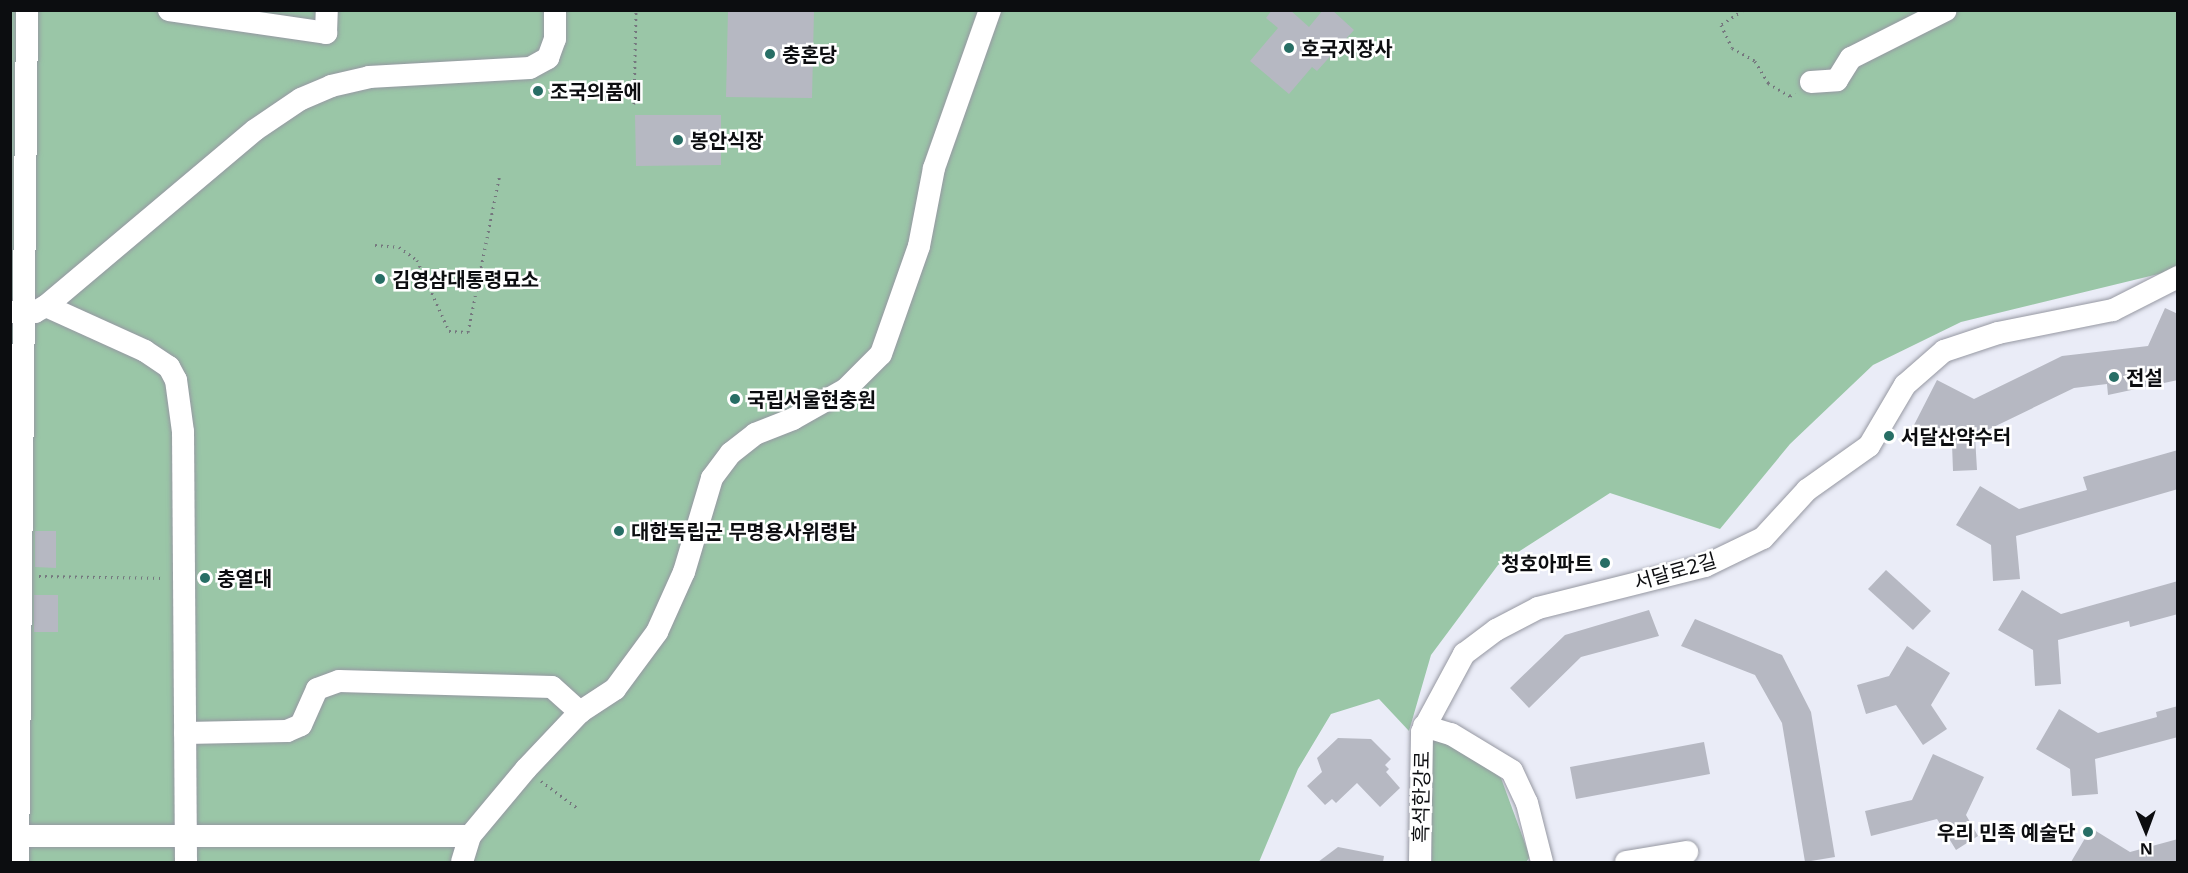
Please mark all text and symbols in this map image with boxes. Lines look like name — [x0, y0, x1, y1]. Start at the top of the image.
place label: 호국지장사 — [1301, 36, 1393, 60]
marker: 호국지장사 — [1282, 41, 1296, 55]
place label: 충혼당 — [782, 42, 837, 66]
marker: 충혼당 — [763, 47, 777, 61]
place label: 조국의품에 — [550, 79, 642, 103]
marker: 조국의품에 — [531, 84, 545, 98]
place label: 봉안식장 — [690, 128, 764, 152]
marker: 봉안식장 — [671, 133, 685, 147]
place label: 김영삼대통령묘소 — [392, 267, 539, 291]
marker: 김영삼대통령묘소 — [373, 272, 387, 286]
place label: 전설 — [2126, 365, 2163, 389]
marker: 전설 — [2107, 370, 2121, 384]
place label: 국립서울현충원 — [747, 387, 876, 411]
marker: 국립서울현충원 — [728, 392, 742, 406]
place label: 서달산약수터 — [1901, 424, 2011, 448]
marker: 서달산약수터 — [1882, 429, 1896, 443]
place label: 대한독립군 무명용사위령탑 — [631, 519, 857, 543]
marker: 대한독립군 무명용사위령탑 — [612, 524, 626, 538]
street label: 서달로2길 — [1631, 548, 1719, 594]
place label: 청호아파트 — [1501, 551, 1593, 575]
marker: 청호아파트 — [1598, 556, 1612, 570]
place label: 충열대 — [217, 566, 272, 590]
marker: 충열대 — [198, 571, 212, 585]
street label: 흑석한강로 — [1408, 751, 1434, 843]
north arrow — [2116, 801, 2176, 861]
place label: 우리 민족 예술단 — [1937, 820, 2076, 844]
marker: 우리 민족 예술단 — [2081, 825, 2095, 839]
text: N — [2140, 838, 2153, 860]

